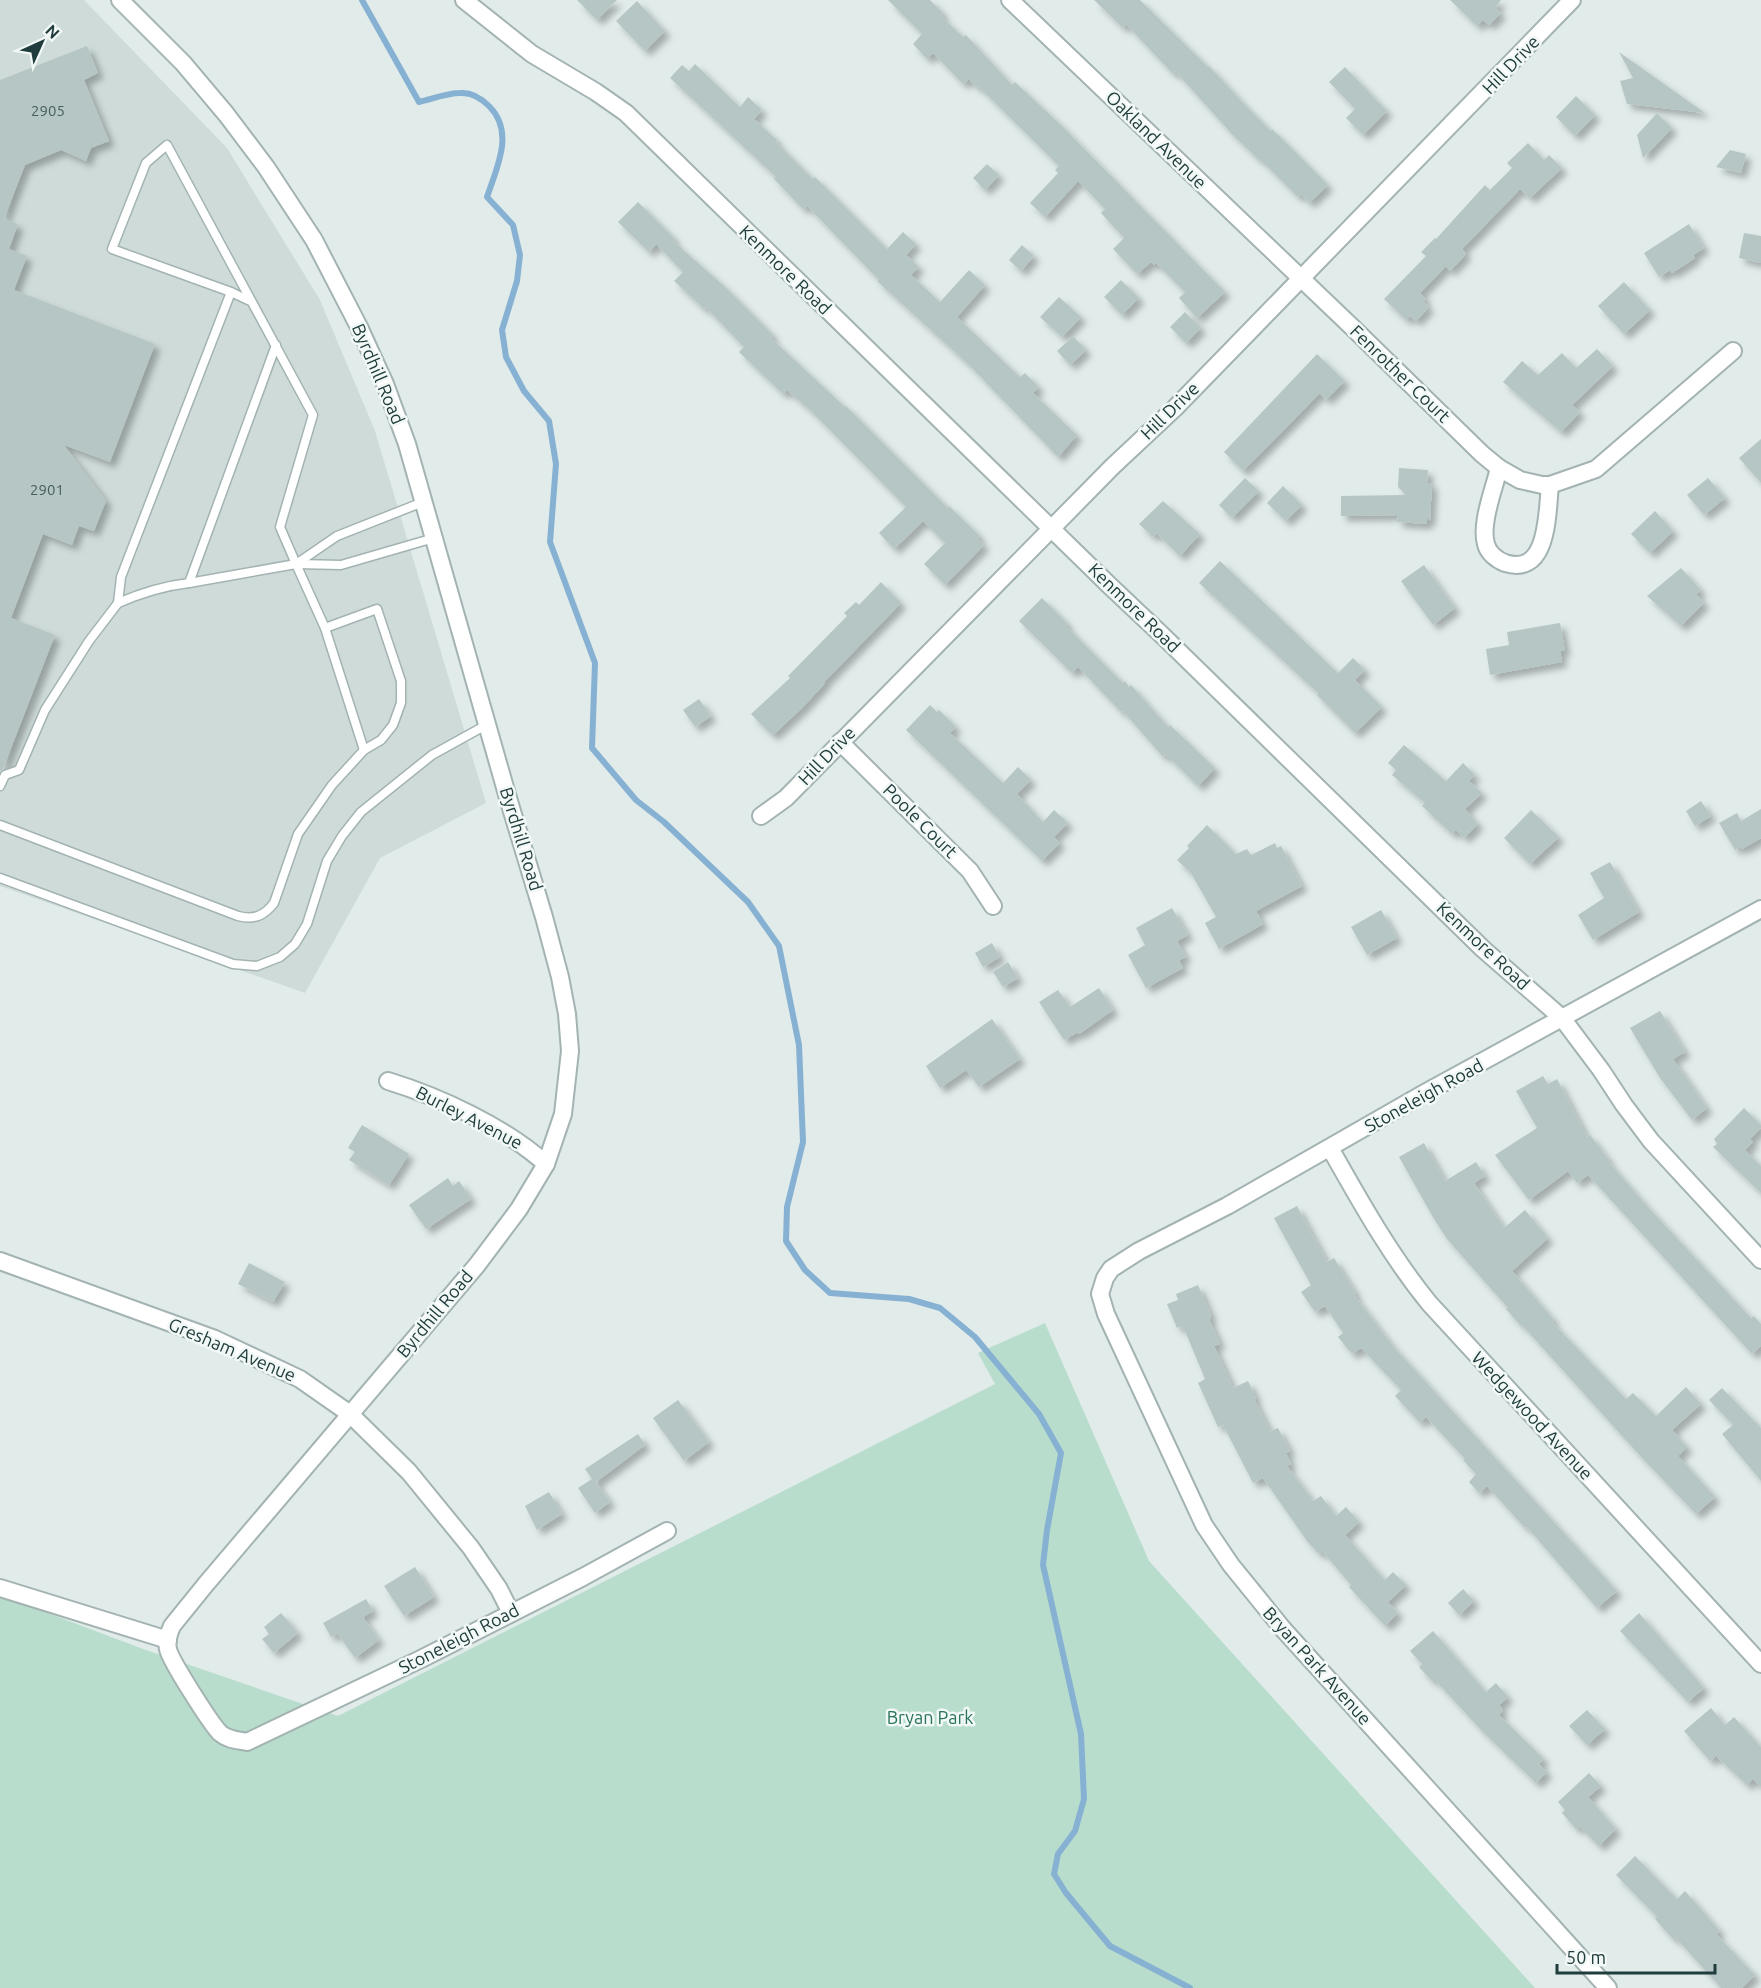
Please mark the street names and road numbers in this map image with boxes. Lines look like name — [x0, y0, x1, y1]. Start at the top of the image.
street label: Hill Drive — [1478, 31, 1543, 98]
street label: Oakland Avenue — [1102, 86, 1211, 192]
street label: Kenmore Road — [736, 221, 836, 318]
street label: Byrdhill Road — [349, 320, 409, 427]
street label: Fenrother Court — [1347, 321, 1455, 426]
street label: Hill Drive — [1136, 378, 1203, 443]
street label: Kenmore Road — [1085, 559, 1185, 656]
street label: Hill Drive — [794, 722, 859, 789]
street label: Poole Court — [880, 779, 962, 861]
street label: Byrdhill Road — [497, 785, 547, 893]
street label: Kenmore Road — [1433, 897, 1534, 993]
street label: Stoneleigh Road — [1361, 1054, 1486, 1136]
street label: Burley Avenue — [413, 1082, 526, 1152]
street label: Byrdhill Road — [392, 1266, 476, 1361]
street label: Gresham Avenue — [166, 1313, 299, 1385]
street label: Wedgewood Avenue — [1468, 1347, 1597, 1483]
street label: Stoneleigh Road — [395, 1599, 522, 1677]
street label: Bryan Park Avenue — [1260, 1602, 1376, 1728]

